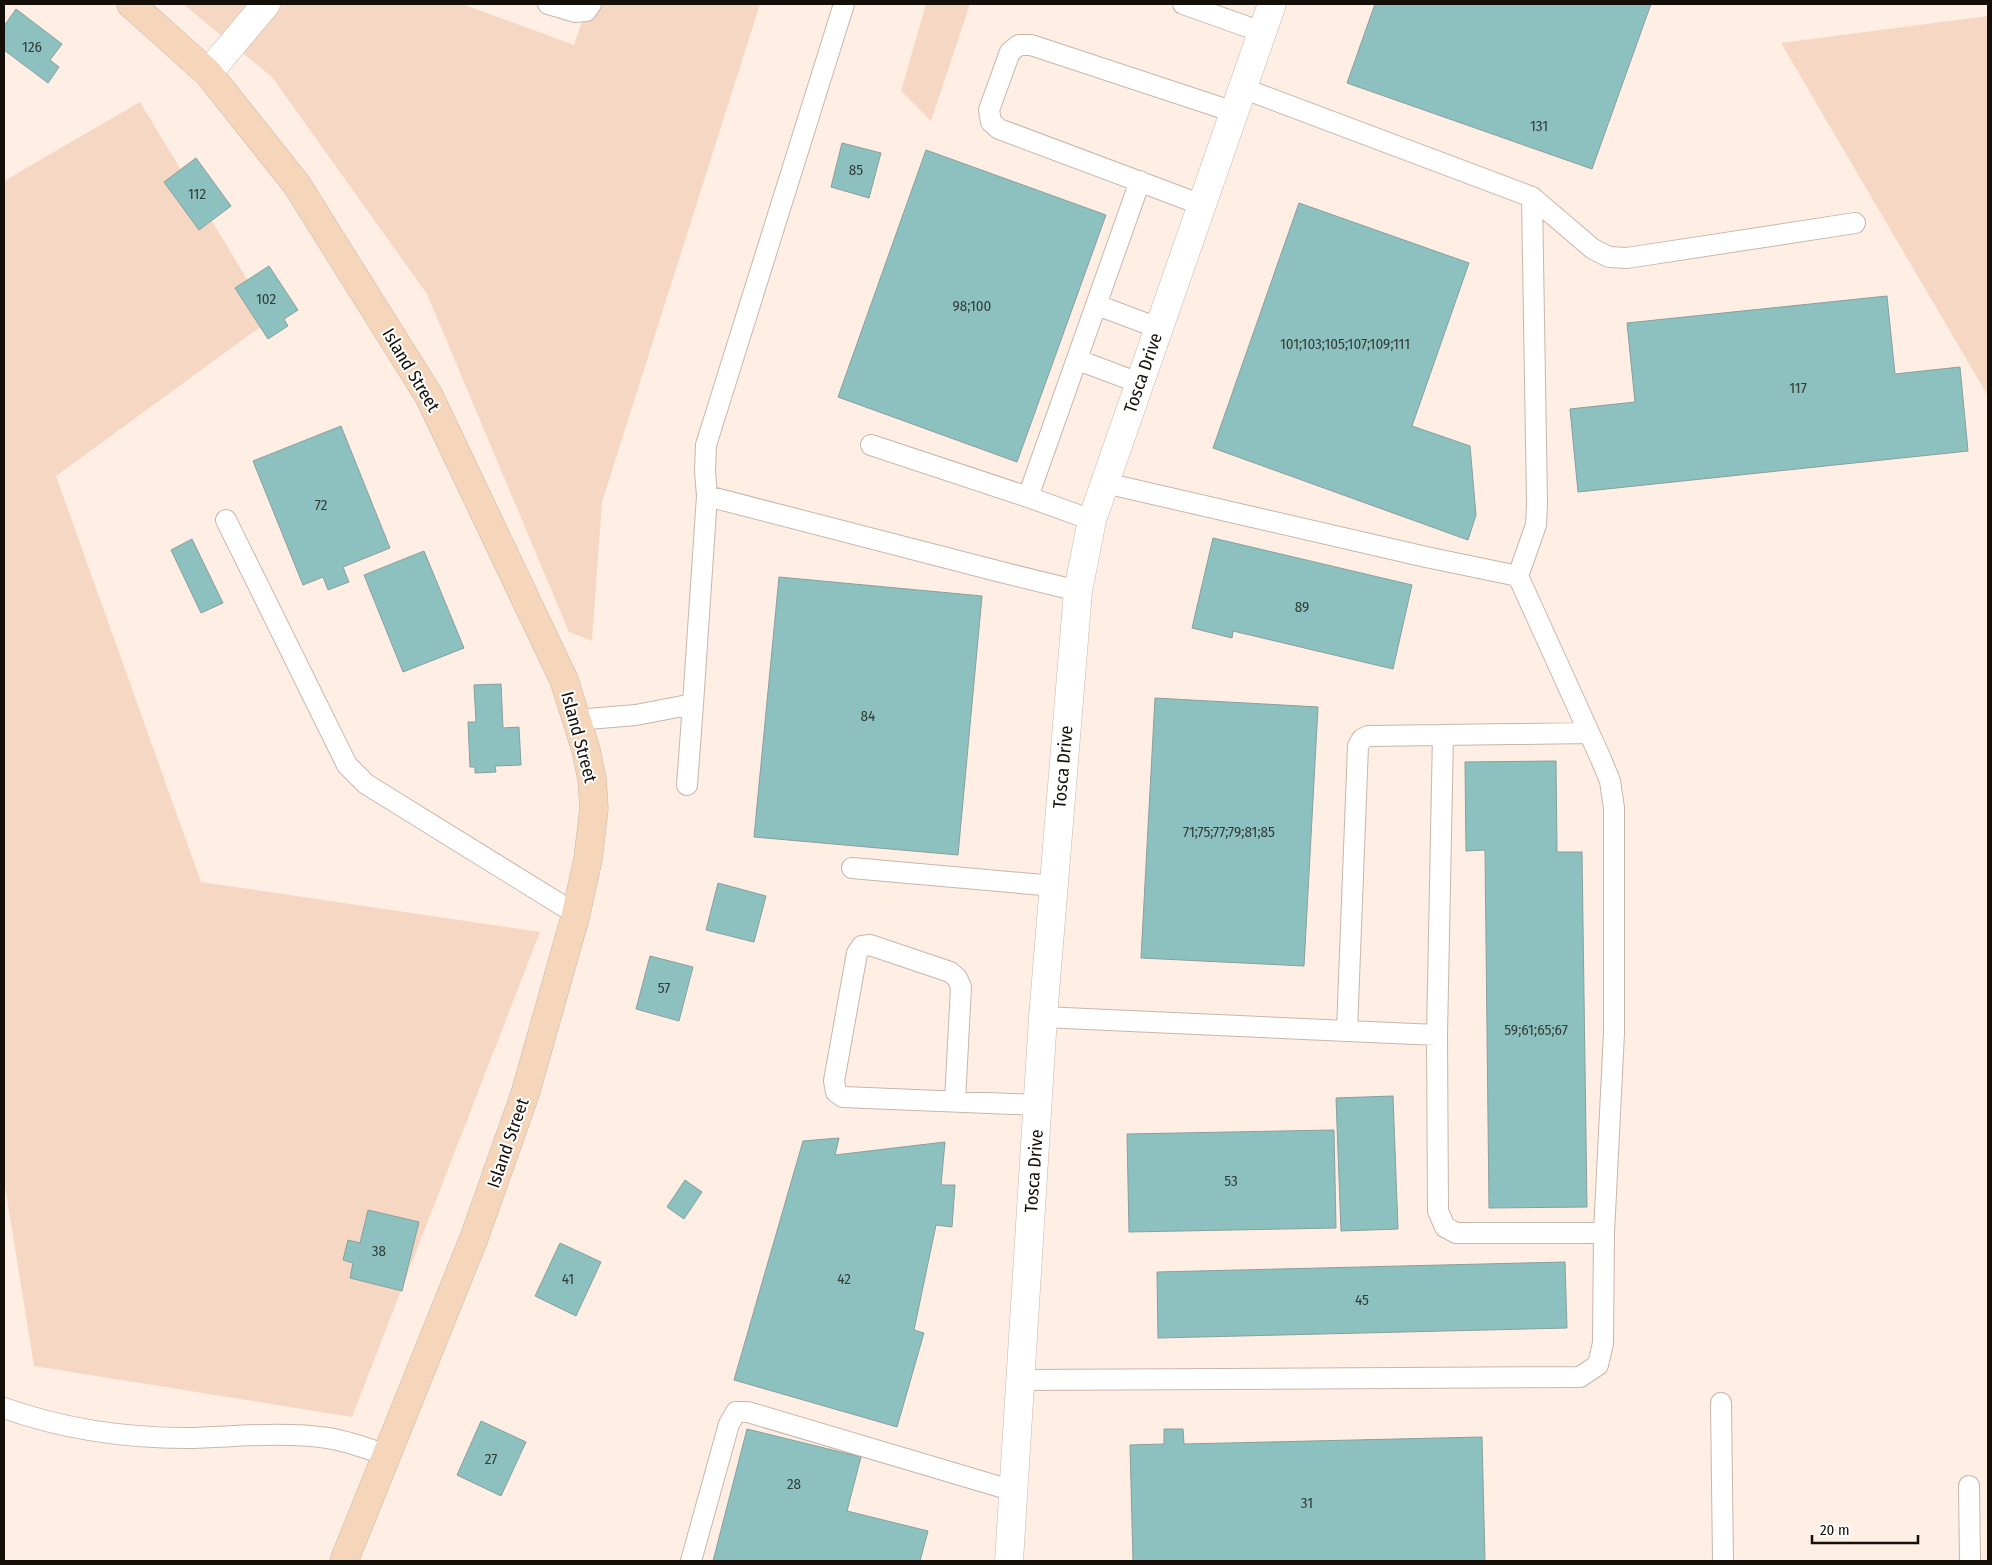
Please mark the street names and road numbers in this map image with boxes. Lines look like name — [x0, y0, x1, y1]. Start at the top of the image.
street label: Island Street — [377, 324, 445, 416]
street label: Tosca Drive — [1119, 330, 1167, 416]
street label: Island Street — [556, 689, 602, 785]
street label: Tosca Drive — [1048, 725, 1078, 809]
street label: Island Street — [482, 1095, 534, 1191]
street label: Tosca Drive — [1020, 1129, 1048, 1213]

